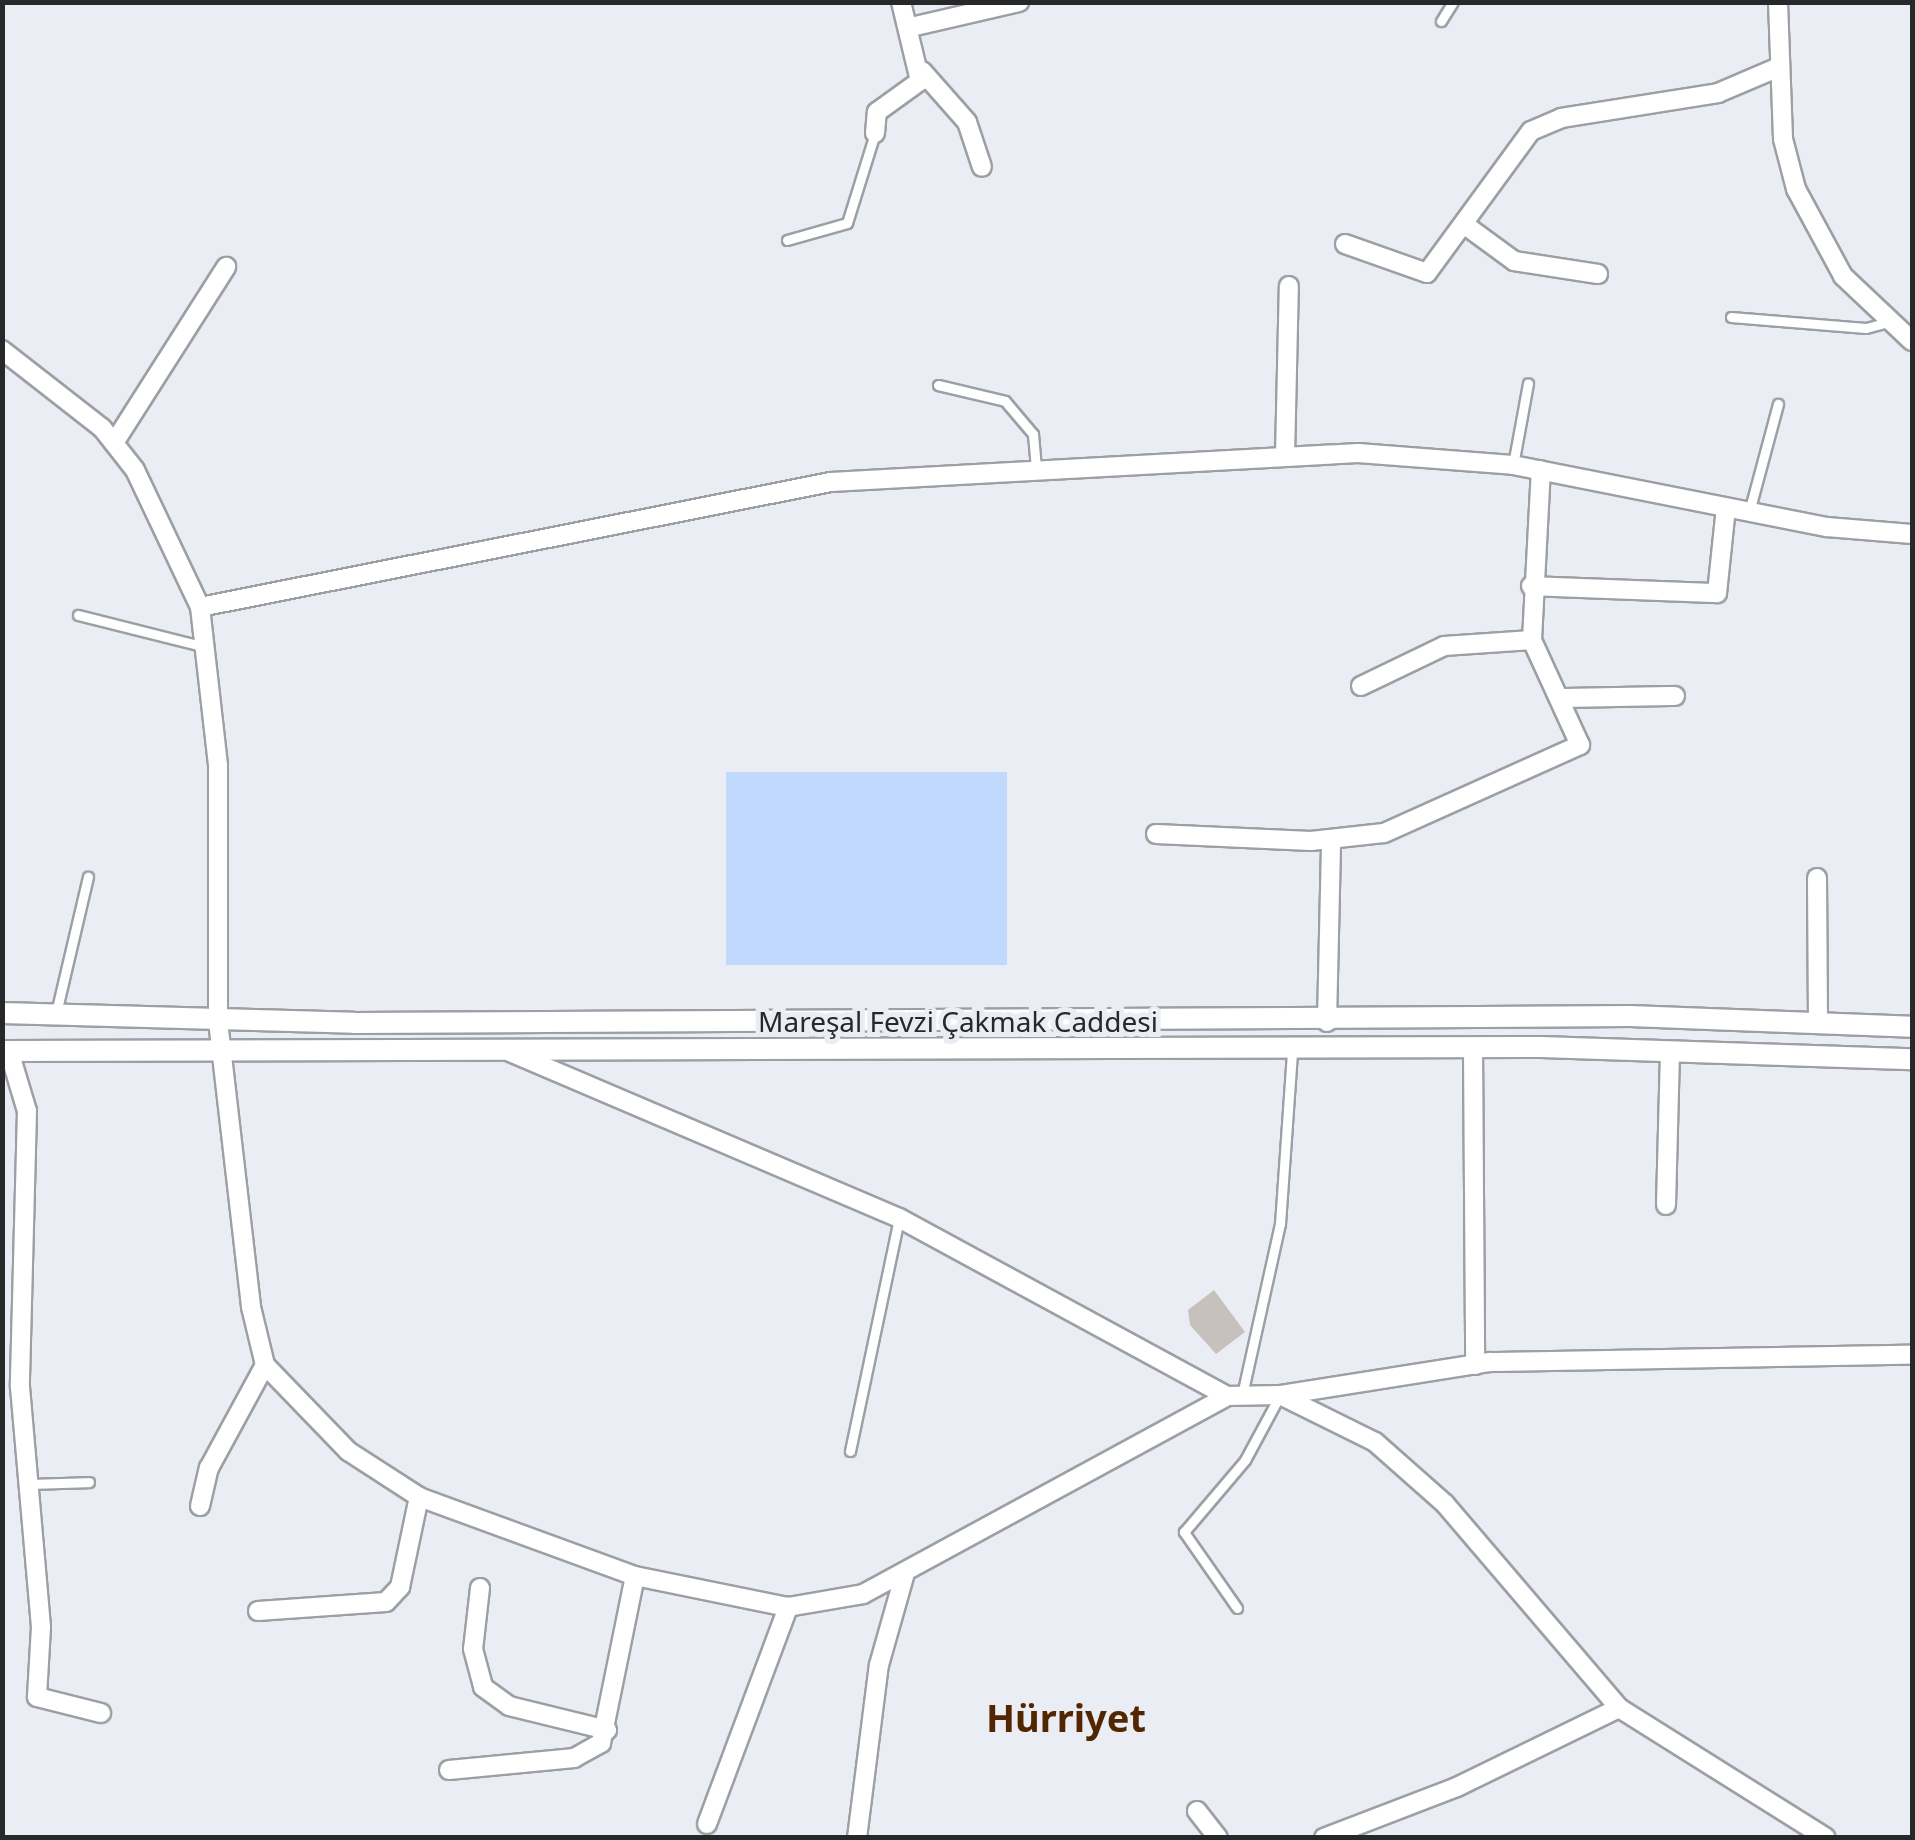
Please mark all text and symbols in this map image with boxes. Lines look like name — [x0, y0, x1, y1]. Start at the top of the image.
street label: Mareşal Fevzi Çakmak Caddesi — [758, 1004, 1158, 1038]
district label: Hürriyet — [986, 1695, 1146, 1741]

